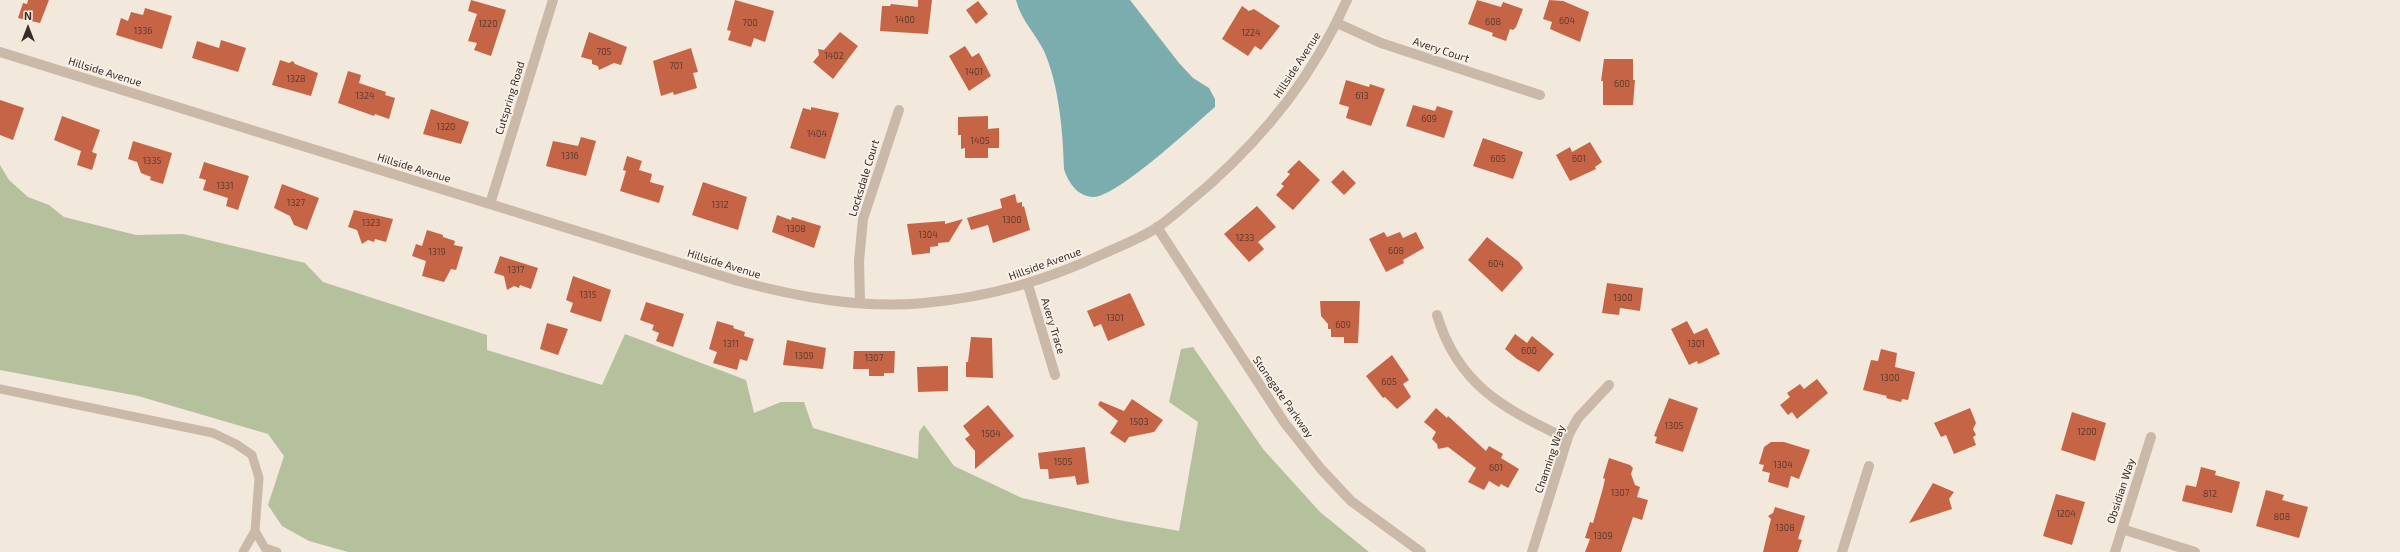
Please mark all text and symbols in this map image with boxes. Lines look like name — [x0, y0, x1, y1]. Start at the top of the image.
north arrow — [8, 8, 48, 48]
text: N — [24, 9, 32, 22]
house number: 1400 — [895, 15, 915, 25]
house number: 604 — [1559, 16, 1575, 26]
house number: 608 — [1485, 17, 1501, 27]
house number: 700 — [742, 18, 758, 28]
house number: 1220 — [478, 19, 498, 29]
house number: 1336 — [134, 26, 152, 36]
house number: 1224 — [1241, 28, 1261, 38]
street label: Hillside Avenue — [1271, 29, 1323, 101]
street label: Avery Court — [1411, 35, 1471, 65]
house number: 705 — [597, 47, 611, 57]
house number: 1402 — [824, 51, 844, 61]
street label: Hillside Avenue — [67, 55, 143, 89]
street label: Cutspring Road — [493, 60, 527, 136]
house number: 701 — [669, 61, 683, 71]
house number: 1401 — [965, 67, 983, 77]
house number: 1328 — [286, 74, 306, 84]
house number: 600 — [1614, 79, 1630, 89]
house number: 1324 — [355, 91, 375, 101]
house number: 613 — [1355, 91, 1369, 101]
house number: 609 — [1421, 114, 1437, 124]
house number: 1320 — [436, 122, 456, 132]
house number: 1404 — [807, 129, 827, 139]
house number: 1405 — [970, 136, 990, 146]
street label: Locksdale Court — [846, 138, 882, 218]
street label: Hillside Avenue — [376, 151, 452, 185]
house number: 1316 — [561, 151, 579, 161]
house number: 605 — [1490, 154, 1506, 164]
house number: 601 — [1572, 154, 1586, 164]
house number: 1335 — [143, 156, 161, 166]
house number: 1331 — [216, 181, 234, 191]
house number: 1327 — [287, 198, 305, 208]
house number: 1312 — [711, 200, 729, 210]
house number: 1300 — [1002, 215, 1022, 225]
house number: 1323 — [362, 218, 380, 228]
house number: 1308 — [786, 224, 806, 234]
house number: 1304 — [918, 230, 938, 240]
house number: 1233 — [1236, 233, 1254, 243]
street label: Hillside Avenue — [1007, 245, 1083, 283]
house number: 608 — [1388, 246, 1404, 256]
house number: 1319 — [428, 247, 446, 257]
street label: Hillside Avenue — [686, 247, 762, 281]
house number: 604 — [1488, 259, 1504, 269]
house number: 1317 — [508, 265, 524, 275]
house number: 1315 — [580, 290, 596, 300]
house number: 1300 — [1613, 293, 1633, 303]
street label: Avery Trace — [1038, 296, 1068, 356]
house number: 1301 — [1106, 313, 1124, 323]
house number: 609 — [1335, 320, 1351, 330]
house number: 1311 — [723, 339, 739, 349]
house number: 1301 — [1687, 339, 1705, 349]
house number: 600 — [1521, 346, 1537, 356]
house number: 1309 — [794, 351, 814, 361]
house number: 1307 — [865, 353, 883, 363]
street label: Stonegate Parkway — [1250, 354, 1316, 440]
house number: 1300 — [1880, 373, 1900, 383]
house number: 605 — [1381, 377, 1397, 387]
house number: 1503 — [1130, 417, 1148, 427]
house number: 1305 — [1665, 421, 1683, 431]
street label: Channing Way — [1532, 423, 1568, 495]
house number: 1200 — [2077, 427, 2097, 437]
house number: 1504 — [981, 429, 1001, 439]
house number: 1505 — [1054, 457, 1072, 467]
street label: Obsidian Way — [2104, 457, 2138, 525]
house number: 1304 — [1773, 460, 1793, 470]
house number: 601 — [1489, 463, 1503, 473]
house number: 1307 — [1611, 488, 1629, 498]
house number: 812 — [2203, 489, 2217, 499]
house number: 1204 — [2056, 509, 2076, 519]
house number: 808 — [2274, 512, 2290, 522]
house number: 1308 — [1775, 523, 1795, 533]
house number: 1309 — [1593, 531, 1613, 541]

